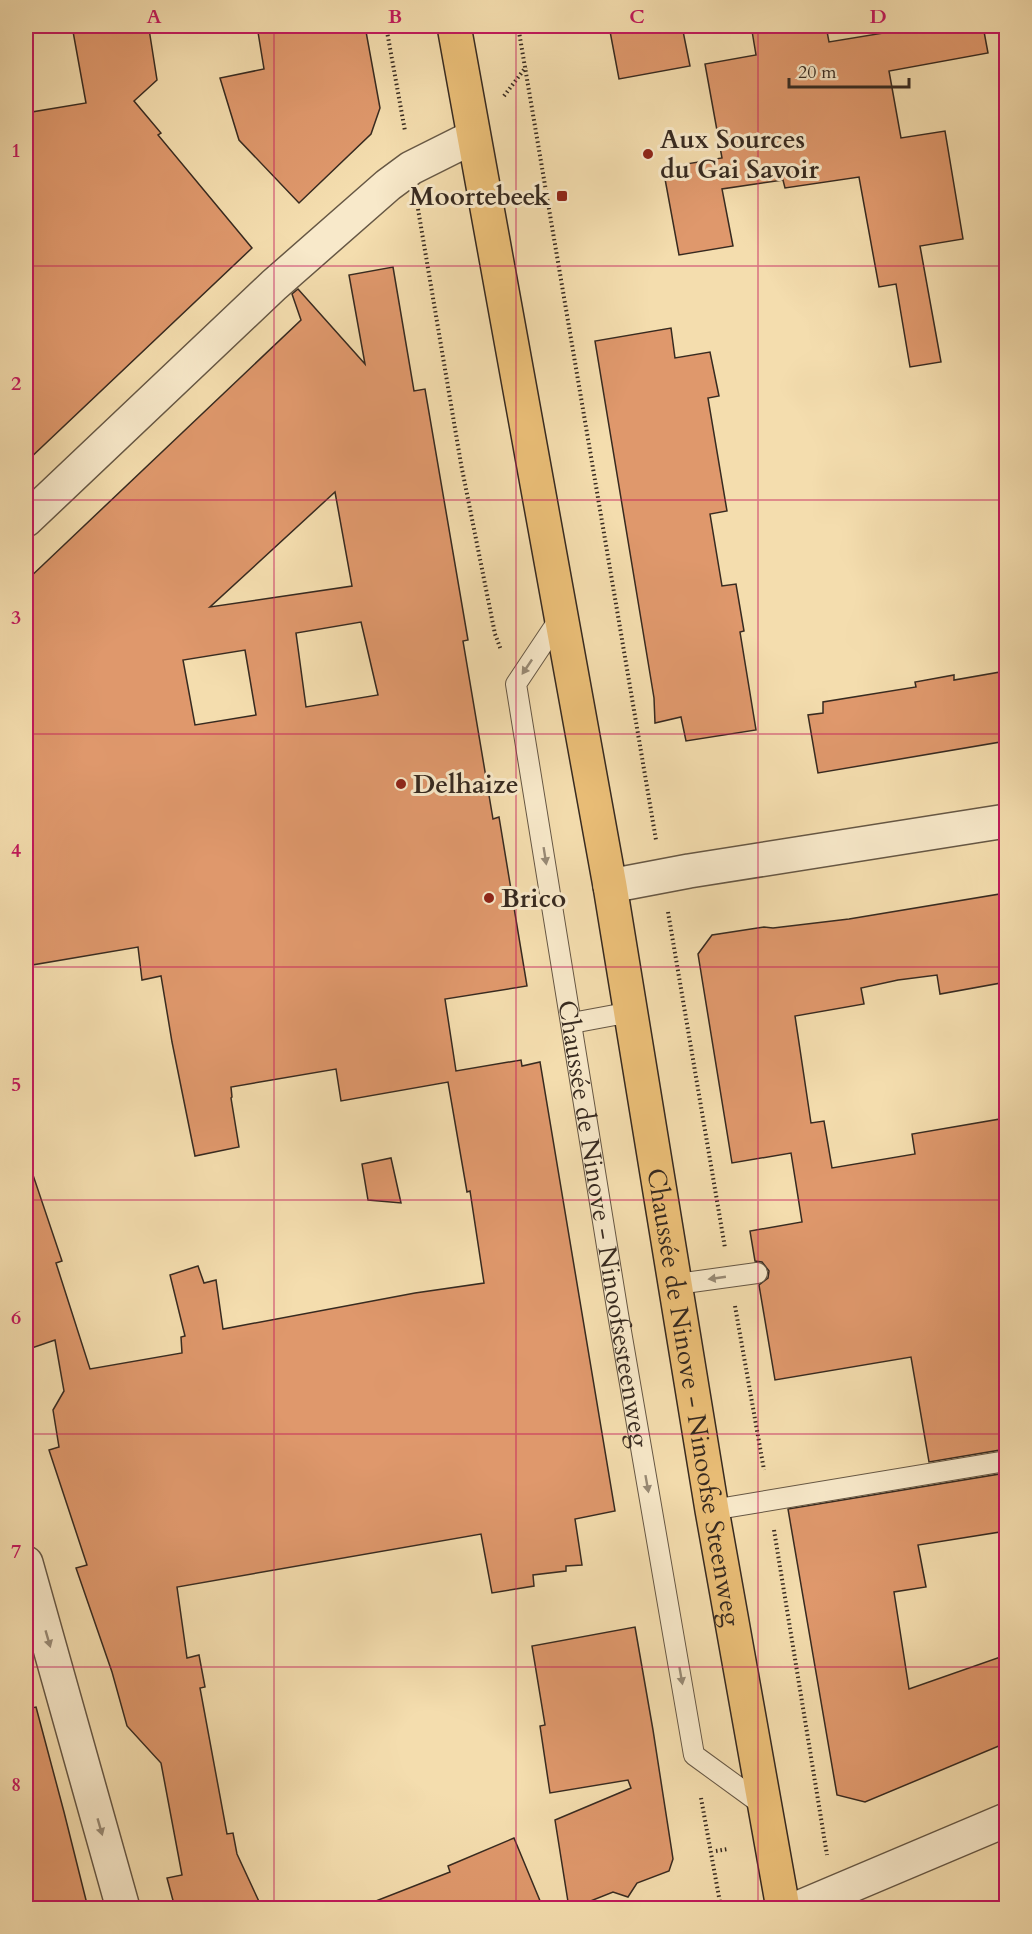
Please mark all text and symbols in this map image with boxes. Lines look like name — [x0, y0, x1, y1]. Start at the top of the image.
text: A — [146, 3, 162, 30]
text: B — [388, 3, 402, 30]
text: C — [629, 3, 645, 30]
text: D — [869, 3, 887, 30]
scale bar — [789, 51, 909, 89]
text: 20 m — [798, 60, 837, 85]
place label: Aux Sources du Gai Savoir — [660, 122, 820, 187]
text: 1 — [11, 137, 21, 164]
marker: Aux Sources du Gai Savoir — [641, 147, 655, 161]
place label: Moortebeek — [409, 179, 551, 214]
marker: Moortebeek — [555, 189, 569, 203]
text: 2 — [11, 370, 21, 397]
text: 3 — [11, 604, 21, 631]
one-way arrow — [522, 659, 533, 675]
place label: Delhaize — [413, 767, 519, 802]
marker: Delhaize — [394, 777, 408, 791]
text: 4 — [11, 837, 21, 864]
one-way arrow — [540, 847, 549, 866]
place label: Brico — [501, 881, 566, 916]
marker: Brico — [482, 891, 496, 905]
street label: Chaussée de Ninove - Ninoofsesteenweg — [550, 997, 658, 1450]
text: 5 — [11, 1071, 21, 1098]
street label: Chaussée de Ninove - Ninoofse Steenweg — [639, 1165, 750, 1629]
one-way arrow — [707, 1273, 726, 1282]
text: 6 — [11, 1304, 21, 1331]
one-way arrow — [643, 1475, 652, 1494]
text: 7 — [11, 1538, 21, 1565]
one-way arrow — [44, 1630, 53, 1648]
one-way arrow — [677, 1667, 686, 1686]
text: 8 — [11, 1771, 21, 1798]
one-way arrow — [96, 1818, 106, 1836]

